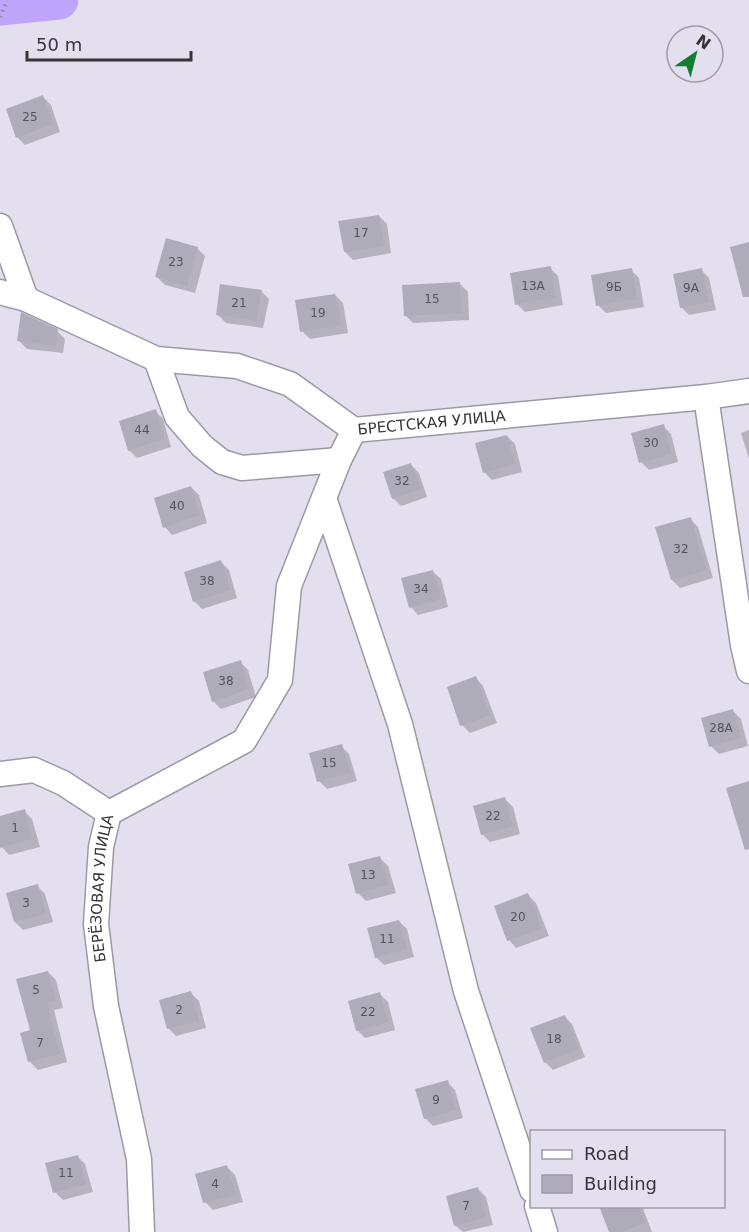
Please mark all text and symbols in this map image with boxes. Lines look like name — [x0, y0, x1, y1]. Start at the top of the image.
scale bar — [27, 24, 190, 62]
north arrow — [665, 24, 725, 84]
text: N — [692, 31, 714, 54]
text: 50 m — [36, 34, 82, 55]
house number: 25 — [22, 110, 38, 124]
house number: 17 — [353, 226, 369, 240]
house number: 23 — [168, 255, 184, 269]
house number: 13А — [521, 279, 546, 293]
house number: 9Б — [606, 280, 622, 294]
house number: 9А — [683, 281, 700, 295]
house number: 15 — [424, 292, 440, 306]
house number: 21 — [231, 296, 247, 310]
house number: 19 — [310, 306, 326, 320]
street label: БРЕСТСКАЯ УЛИЦА — [357, 407, 507, 439]
house number: 44 — [134, 423, 150, 437]
house number: 30 — [643, 436, 659, 450]
house number: 32 — [394, 474, 410, 488]
house number: 40 — [169, 499, 185, 513]
house number: 32 — [673, 542, 689, 556]
house number: 38 — [199, 574, 215, 588]
house number: 34 — [413, 582, 429, 596]
house number: 38 — [218, 674, 234, 688]
house number: 28А — [709, 721, 734, 735]
house number: 15 — [321, 756, 337, 770]
house number: 22 — [485, 809, 501, 823]
street label: БЕРЁЗОВАЯ УЛИЦА — [86, 812, 118, 964]
house number: 1 — [11, 821, 19, 835]
house number: 13 — [360, 868, 376, 882]
house number: 3 — [22, 896, 30, 910]
house number: 20 — [510, 910, 526, 924]
house number: 11 — [379, 932, 395, 946]
house number: 5 — [32, 983, 40, 997]
house number: 2 — [175, 1003, 183, 1017]
house number: 22 — [360, 1005, 376, 1019]
house number: 18 — [546, 1032, 562, 1046]
house number: 7 — [36, 1036, 44, 1050]
house number: 9 — [432, 1093, 440, 1107]
legend — [530, 1130, 725, 1208]
text: Road — [584, 1143, 629, 1164]
house number: 11 — [58, 1166, 74, 1180]
text: Building — [584, 1173, 657, 1194]
house number: 4 — [211, 1177, 219, 1191]
house number: 7 — [462, 1199, 470, 1213]

